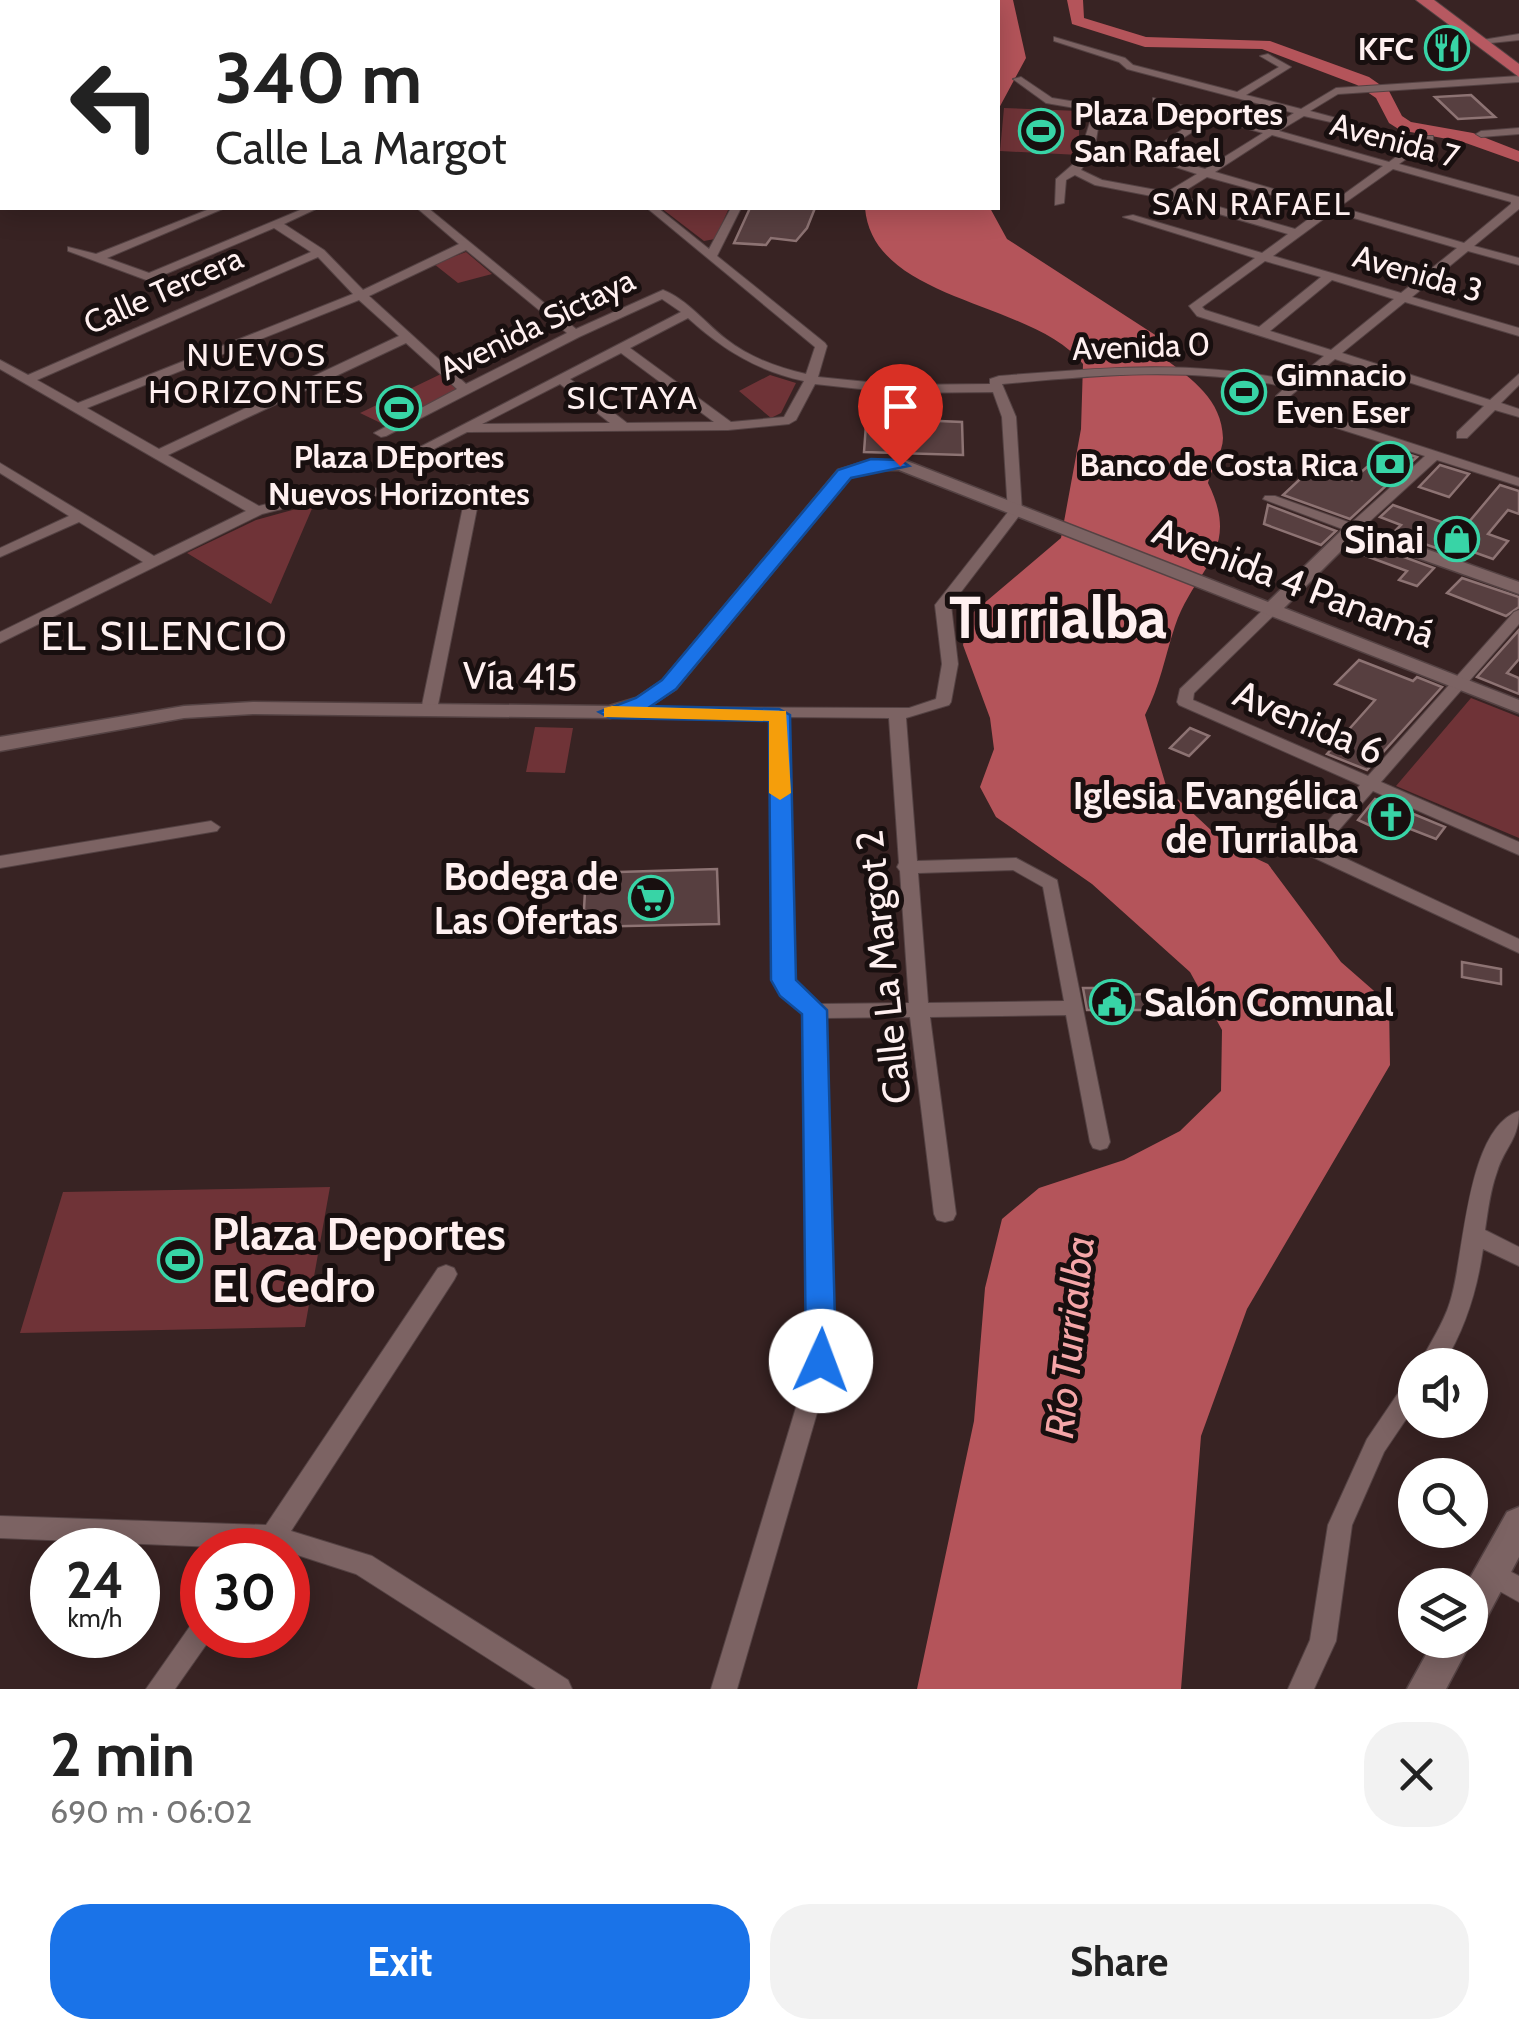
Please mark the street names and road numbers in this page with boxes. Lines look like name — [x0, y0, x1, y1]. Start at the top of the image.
street label: Avenida 7 — [1326, 104, 1464, 176]
street label: Avenida 3 — [1349, 236, 1487, 310]
street label: Calle Tercera — [77, 237, 249, 342]
street label: Avenida Sictaya — [433, 260, 641, 388]
street label: Avenida 0 — [1071, 324, 1211, 368]
street label: Avenida 4 Panamá — [1146, 507, 1442, 657]
street label: Vía 415 — [462, 652, 578, 700]
street label: Avenida 6 — [1227, 669, 1391, 775]
street label: Calle La Margot 2 — [845, 828, 921, 1106]

